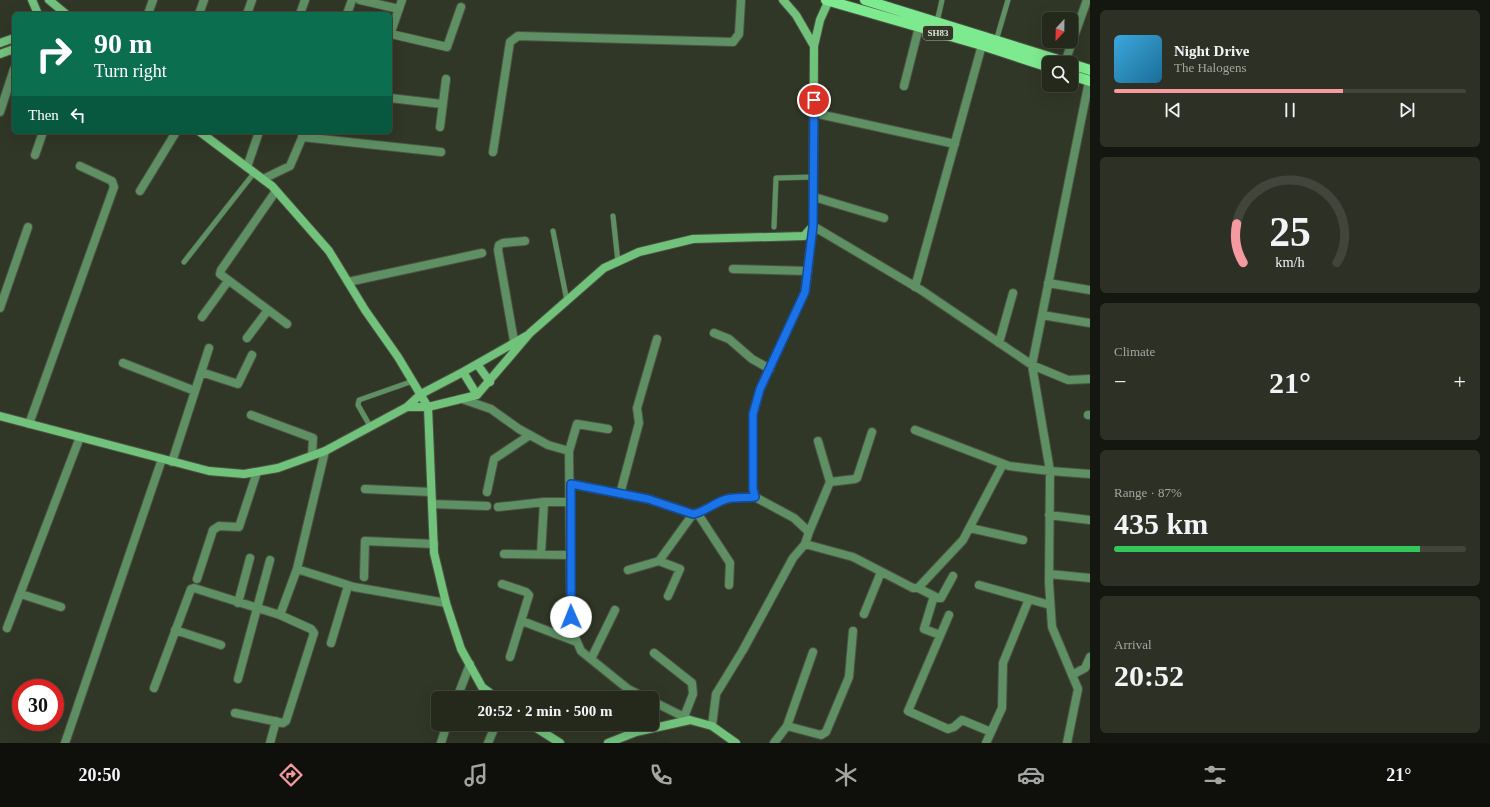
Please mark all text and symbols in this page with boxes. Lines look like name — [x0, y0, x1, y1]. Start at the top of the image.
north arrow — [1042, 12, 1078, 48]
map controls — [1042, 12, 1078, 92]
road number: SH83 — [923, 26, 953, 40]
icon: right — [28, 28, 80, 80]
text: 90 m — [94, 28, 152, 59]
text: Night Drive — [1174, 43, 1249, 59]
button: search — [1042, 56, 1078, 92]
text: The Halogens — [1174, 60, 1247, 75]
text: Turn right — [94, 61, 167, 81]
pin — [797, 83, 831, 117]
icon: arrive — [803, 89, 825, 111]
icon: previous — [1162, 99, 1184, 121]
icon: pause — [1279, 99, 1301, 121]
icon: next — [1396, 99, 1418, 121]
icon: left — [67, 104, 89, 126]
text: Then — [28, 107, 59, 123]
text: 25 — [1269, 209, 1311, 255]
text: km/h — [1275, 253, 1305, 269]
text: Climate — [1114, 344, 1155, 359]
text: 21° — [1269, 366, 1311, 399]
text: − — [1114, 369, 1126, 394]
text: + — [1454, 369, 1466, 394]
text: Range · 87% — [1114, 485, 1182, 500]
text: 435 km — [1114, 507, 1208, 540]
position arrow — [550, 596, 592, 638]
text: Arrival — [1114, 637, 1152, 652]
text: 20:52 — [1114, 659, 1184, 692]
speed limit sign: 30 — [12, 679, 64, 731]
text: 20:52 · 2 min · 500 m — [478, 703, 613, 719]
icon: directions — [277, 761, 305, 789]
icon: music — [462, 761, 490, 789]
icon: phone — [647, 761, 675, 789]
icon: climate — [832, 761, 860, 789]
icon: car — [1017, 761, 1045, 789]
icon: filters — [1201, 761, 1229, 789]
text: 20:50 — [78, 765, 120, 785]
text: 21° — [1386, 765, 1412, 785]

